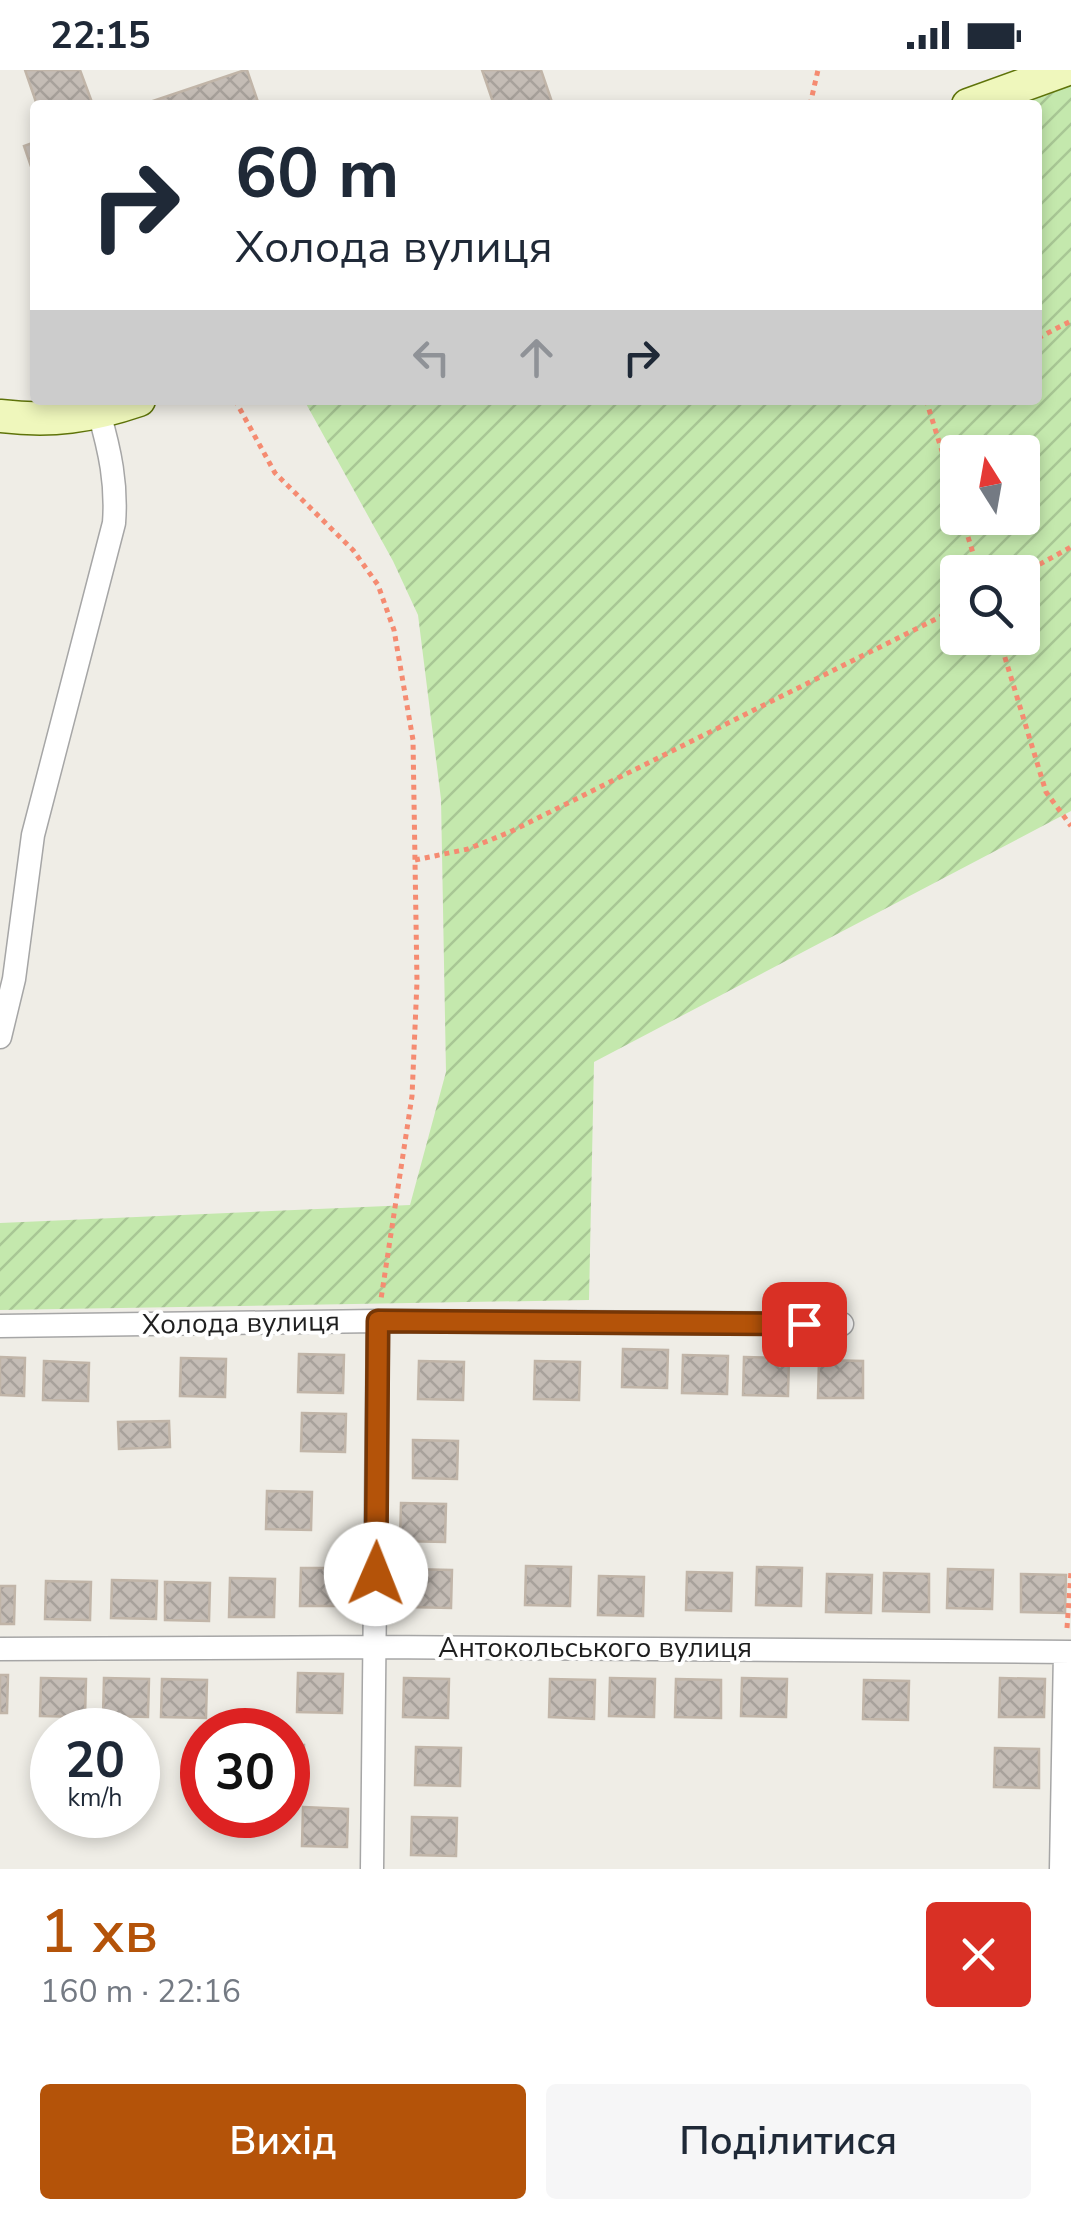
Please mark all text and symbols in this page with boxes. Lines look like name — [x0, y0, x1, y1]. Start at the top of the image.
text: 22:15 — [50, 10, 151, 61]
text: 60 m — [235, 126, 399, 222]
icon: right — [70, 140, 200, 270]
text: Холода вулиця — [235, 217, 553, 278]
icon: left — [404, 330, 459, 385]
icon: ahead — [509, 330, 564, 385]
icon: right — [614, 330, 669, 385]
north arrow — [940, 435, 1040, 535]
map controls — [940, 435, 1040, 655]
button: search — [940, 555, 1040, 655]
pin — [762, 1282, 847, 1367]
icon: arrive — [777, 1297, 832, 1352]
street label: Холода вулиця — [142, 1302, 340, 1344]
position arrow — [324, 1522, 428, 1626]
street label: Антокольського вулиця — [438, 1629, 752, 1667]
speed limit sign: 30 — [180, 1708, 310, 1838]
text: 20 — [65, 1726, 125, 1795]
text: km/h — [67, 1781, 123, 1815]
text: 1 хв — [40, 1891, 158, 1973]
button: close — [926, 1902, 1031, 2007]
text: 160 m · 22:16 — [40, 1970, 241, 2013]
button: Вихід — [40, 2084, 526, 2199]
button: Поділитися — [546, 2084, 1031, 2199]

